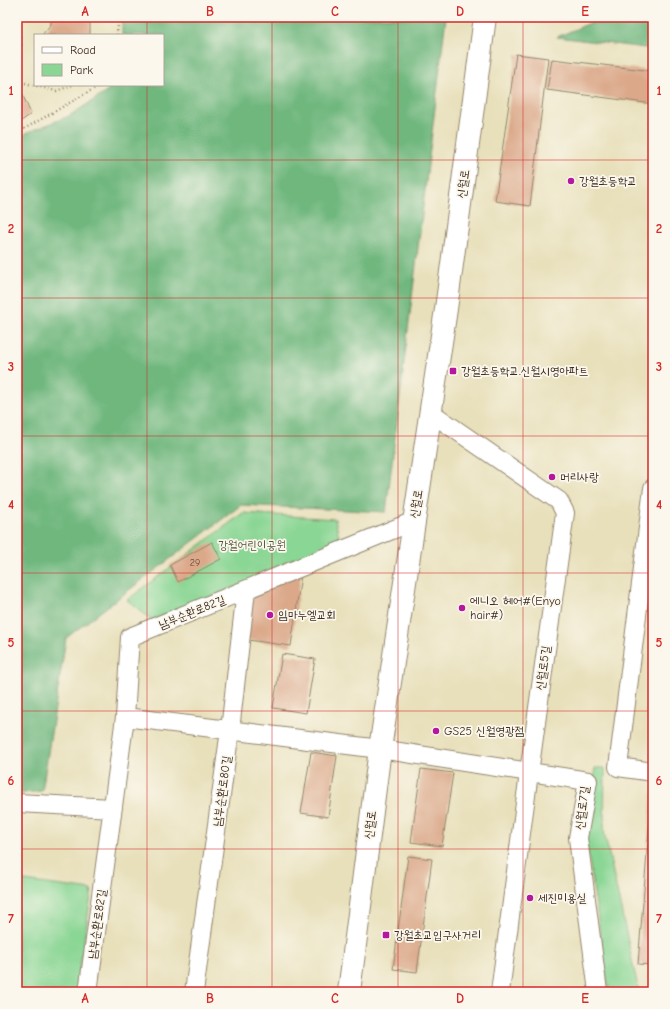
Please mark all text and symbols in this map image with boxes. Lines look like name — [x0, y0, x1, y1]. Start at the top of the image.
text: A — [81, 4, 89, 19]
text: B — [206, 4, 214, 19]
text: C — [331, 4, 339, 19]
text: D — [456, 4, 464, 19]
text: E — [581, 4, 589, 19]
legend — [34, 34, 164, 86]
text: Road — [70, 43, 96, 57]
text: Park — [70, 63, 93, 77]
text: 1 — [8, 83, 14, 98]
text: 1 — [656, 83, 662, 98]
street label: 신월로 — [454, 169, 472, 199]
place label: 강월초등학교 — [579, 174, 637, 188]
marker: 강월초등학교 — [566, 176, 576, 186]
text: 2 — [8, 221, 14, 236]
text: 2 — [656, 221, 662, 236]
text: 3 — [8, 359, 14, 374]
text: 3 — [656, 359, 662, 374]
place label: 강월초등학교.신월시영아파트 — [461, 364, 588, 378]
marker: 강월초등학교.신월시영아파트 — [448, 366, 458, 376]
place label: 머리사랑 — [560, 470, 599, 484]
marker: 머리사랑 — [547, 472, 557, 482]
street label: 신월로 — [407, 489, 425, 519]
text: 4 — [8, 497, 14, 512]
text: 4 — [656, 497, 662, 512]
park label: 강월어린이공원 — [218, 538, 286, 552]
house number: 29 — [190, 557, 200, 569]
street label: 남부순환로82길 — [157, 592, 228, 632]
place label: 에니오 헤어#(Enyo hair#) — [470, 594, 561, 622]
marker: 에니오 헤어#(Enyo hair#) — [457, 603, 467, 613]
place label: 임마누엘교회 — [278, 608, 336, 622]
marker: 임마누엘교회 — [265, 610, 275, 620]
text: 5 — [8, 635, 15, 650]
text: 5 — [656, 635, 663, 650]
street label: 신월로5길 — [533, 644, 553, 691]
place label: GS25 신월영광점 — [444, 724, 524, 738]
marker: GS25 신월영광점 — [431, 726, 441, 736]
street label: 남부순환로80길 — [210, 754, 234, 827]
text: 6 — [8, 773, 15, 788]
text: 6 — [656, 773, 663, 788]
street label: 신월로7길 — [572, 785, 592, 831]
street label: 신월로 — [361, 810, 379, 840]
street label: 남부순환로82길 — [85, 888, 109, 960]
place label: 세진미용실 — [538, 891, 587, 905]
marker: 세진미용실 — [525, 893, 535, 903]
text: 7 — [8, 911, 14, 926]
text: 7 — [656, 911, 662, 926]
place label: 강월초교입구사거리 — [394, 928, 481, 942]
marker: 강월초교입구사거리 — [381, 930, 391, 940]
text: A — [81, 991, 89, 1006]
text: B — [206, 991, 214, 1006]
text: C — [331, 991, 339, 1006]
text: D — [456, 991, 464, 1006]
text: E — [581, 991, 589, 1006]

